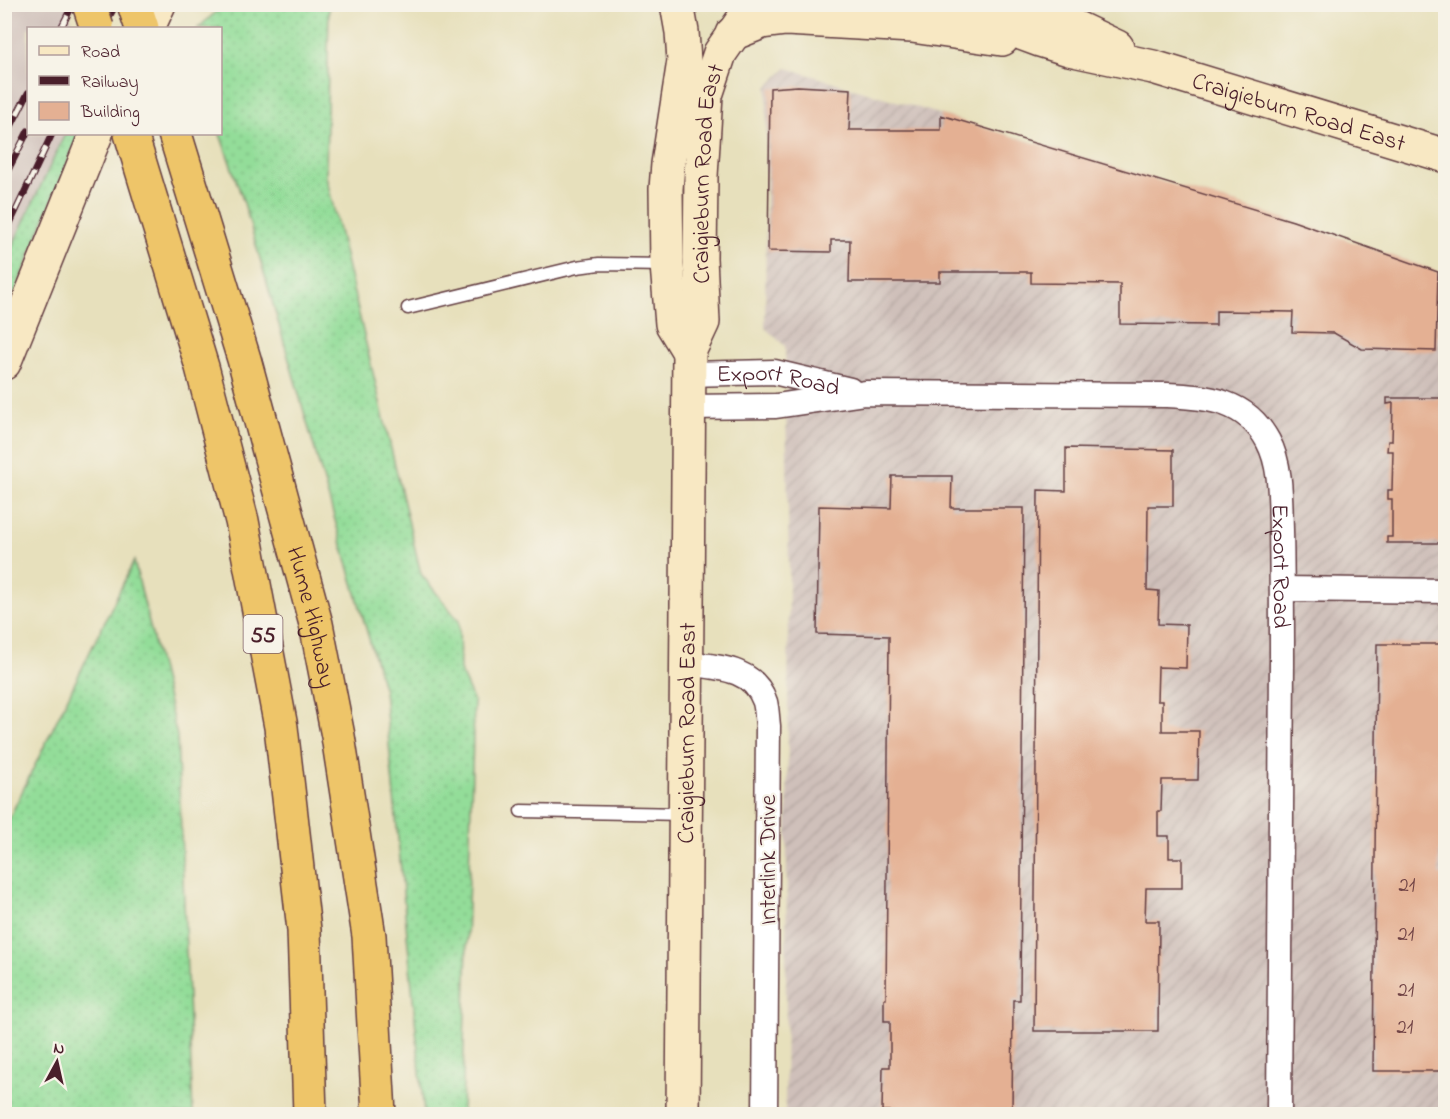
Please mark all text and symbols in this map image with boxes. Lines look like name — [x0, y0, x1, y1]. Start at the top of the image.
legend — [27, 27, 222, 135]
text: Road — [81, 40, 120, 66]
street label: Craigieburn Road East — [685, 60, 735, 285]
street label: Craigieburn Road East — [1187, 65, 1409, 163]
text: Railway — [81, 70, 138, 96]
text: Building — [80, 100, 140, 127]
street label: Export Road — [716, 357, 843, 407]
street label: Export Road — [1260, 504, 1297, 629]
street label: Hume Highway — [276, 543, 343, 691]
road number: 55 — [244, 615, 282, 653]
street label: Craigieburn Road East — [670, 622, 707, 844]
street label: Interlink Drive — [752, 794, 787, 925]
house number: 21 — [1398, 871, 1416, 901]
house number: 21 — [1397, 920, 1415, 950]
house number: 21 — [1397, 976, 1415, 1006]
house number: 21 — [1396, 1013, 1414, 1043]
north arrow — [27, 1032, 87, 1092]
text: N — [52, 1036, 66, 1062]

